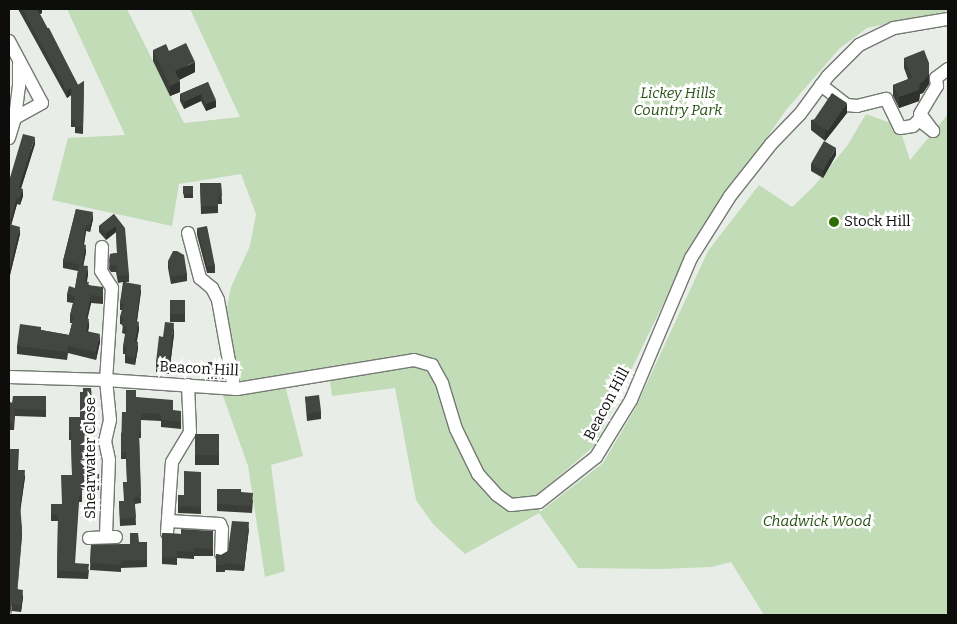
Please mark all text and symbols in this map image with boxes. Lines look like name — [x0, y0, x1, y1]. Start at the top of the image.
park label: Lickey Hills Country Park — [634, 84, 722, 119]
place label: Stock Hill — [844, 213, 911, 231]
marker: Stock Hill — [828, 216, 840, 228]
street label: Beacon Hill — [159, 358, 239, 380]
street label: Beacon Hill — [580, 365, 634, 443]
street label: Shearwater Close — [82, 397, 100, 519]
park label: Chadwick Wood — [763, 513, 871, 531]

